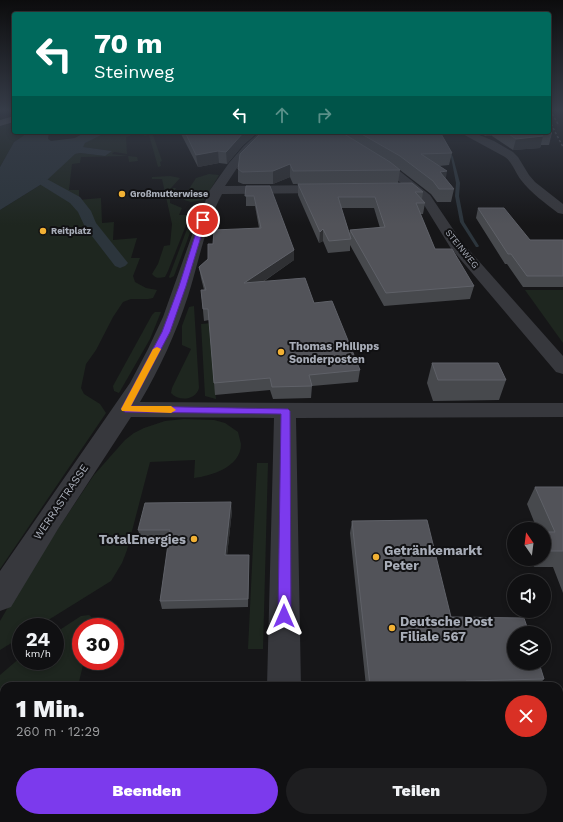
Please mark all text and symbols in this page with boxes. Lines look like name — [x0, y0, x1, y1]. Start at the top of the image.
text: 70 m — [94, 27, 163, 60]
icon: left — [28, 28, 80, 80]
text: Steinweg — [94, 61, 174, 82]
icon: left — [229, 104, 251, 126]
icon: ahead — [271, 104, 293, 126]
icon: right — [313, 104, 335, 126]
marker: Großmutterwiese — [117, 189, 127, 199]
place label: Großmutterwiese — [130, 189, 208, 199]
pin — [186, 203, 220, 237]
icon: arrive — [192, 209, 214, 231]
marker: Reitplatz — [38, 226, 48, 236]
place label: Reitplatz — [51, 226, 92, 236]
street label: STEINWEG — [443, 228, 481, 270]
place label: Thomas Philipps Sonderposten — [289, 340, 379, 366]
marker: Thomas Philipps Sonderposten — [276, 347, 286, 357]
street label: WERRASTRASSE — [31, 462, 91, 542]
north arrow — [507, 522, 551, 566]
map controls — [507, 522, 551, 670]
place label: TotalEnergies — [99, 532, 186, 547]
marker: TotalEnergies — [189, 534, 199, 544]
place label: Getränkemarkt Peter — [384, 543, 482, 573]
marker: Getränkemarkt Peter — [371, 552, 381, 562]
button: sound — [507, 574, 551, 618]
position arrow — [263, 595, 305, 637]
place label: Deutsche Post Filiale 567 — [400, 614, 493, 644]
speed limit sign: 30 — [72, 618, 124, 670]
marker: Deutsche Post Filiale 567 — [387, 623, 397, 633]
button: layers — [507, 626, 551, 670]
text: 24 — [26, 627, 50, 651]
text: km/h — [25, 648, 51, 659]
text: 1 Min. — [16, 695, 85, 723]
button: close — [505, 695, 547, 737]
text: 260 m · 12:29 — [16, 724, 100, 739]
button: Beenden — [16, 768, 278, 814]
button: Teilen — [286, 768, 547, 814]

